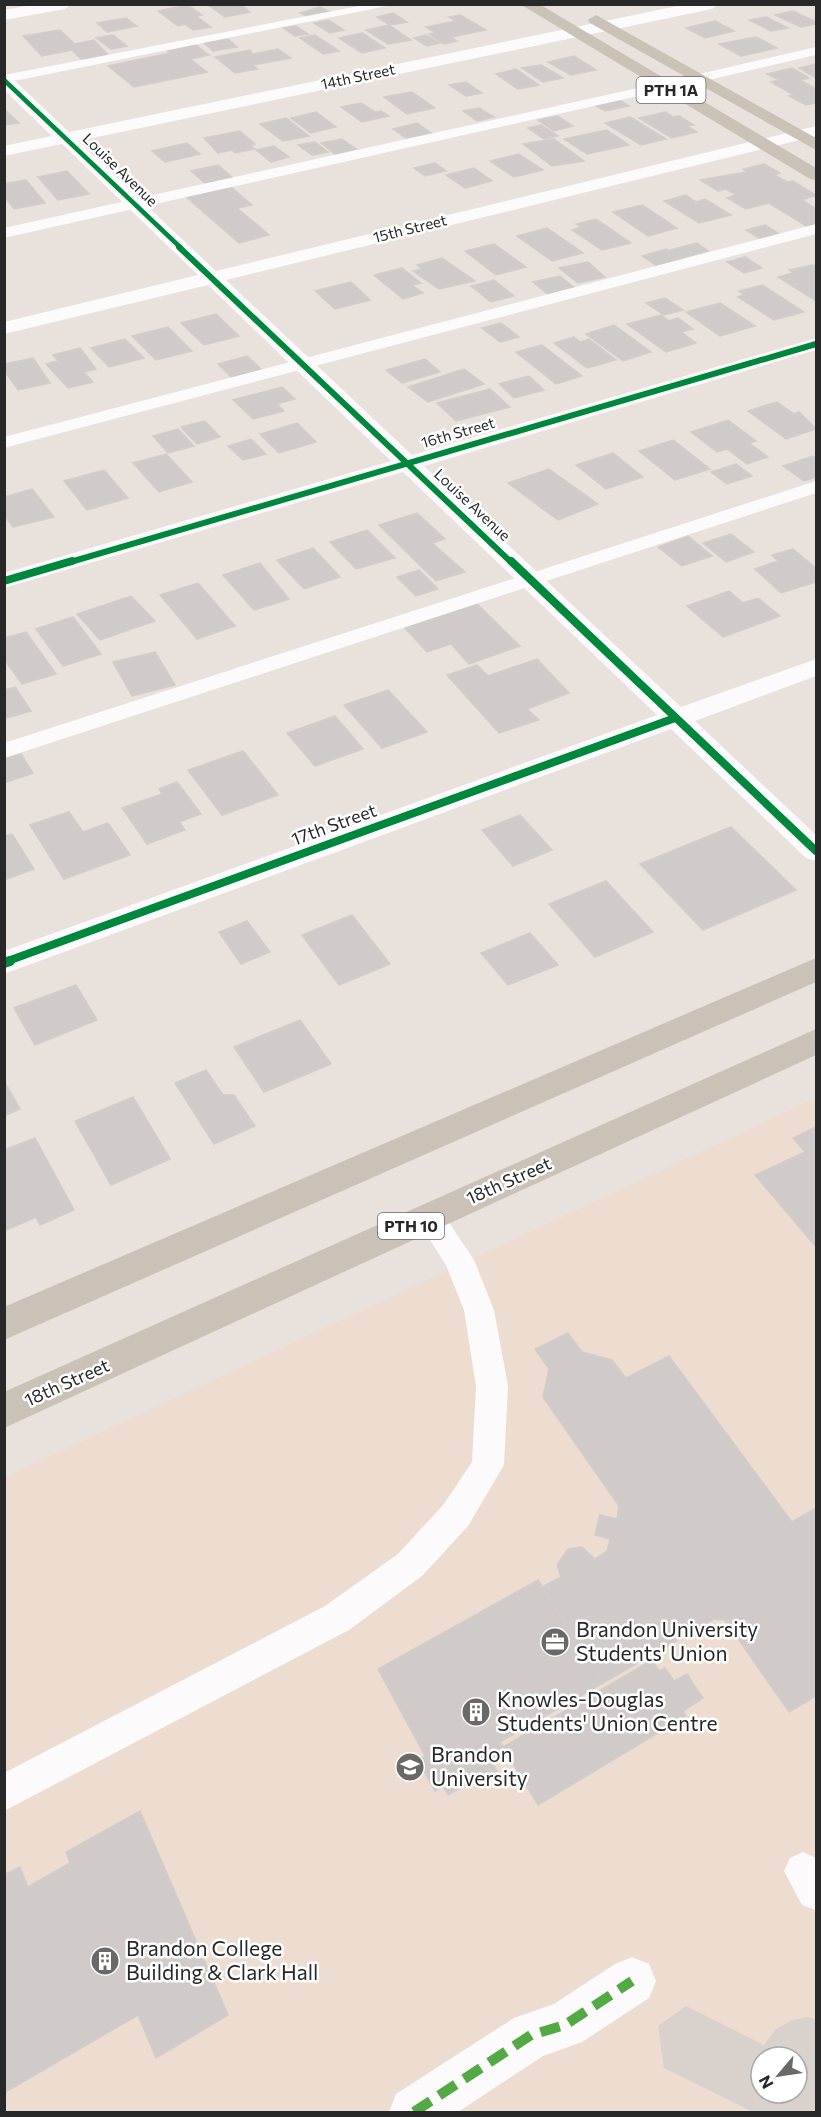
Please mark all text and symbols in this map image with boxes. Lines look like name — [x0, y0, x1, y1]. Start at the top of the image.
street label: 14th Street — [319, 59, 397, 93]
road number: PTH 1A — [636, 77, 706, 103]
street label: Louise Avenue — [79, 129, 162, 210]
street label: 15th Street — [371, 210, 448, 246]
street label: 16th Street — [419, 413, 497, 451]
street label: Louise Avenue — [431, 464, 514, 544]
street label: 17th Street — [288, 798, 379, 850]
street label: 18th Street — [463, 1152, 554, 1209]
road number: PTH 10 — [378, 1213, 444, 1239]
street label: 18th Street — [21, 1354, 112, 1411]
place label: Brandon University Students' Union — [576, 1616, 758, 1665]
office icon: Brandon University Students' Union — [539, 1626, 571, 1658]
place label: Knowles-Douglas Students' Union Centre — [497, 1686, 718, 1735]
building icon: Knowles-Douglas Students' Union Centre — [460, 1696, 492, 1728]
place label: Brandon University — [431, 1741, 528, 1790]
school or university icon: Brandon University — [394, 1751, 426, 1783]
place label: Brandon College Building & Clark Hall — [126, 1935, 318, 1984]
building icon: Brandon College Building & Clark Hall — [89, 1945, 121, 1977]
north arrow — [749, 2045, 809, 2105]
text: N — [754, 2073, 777, 2092]

